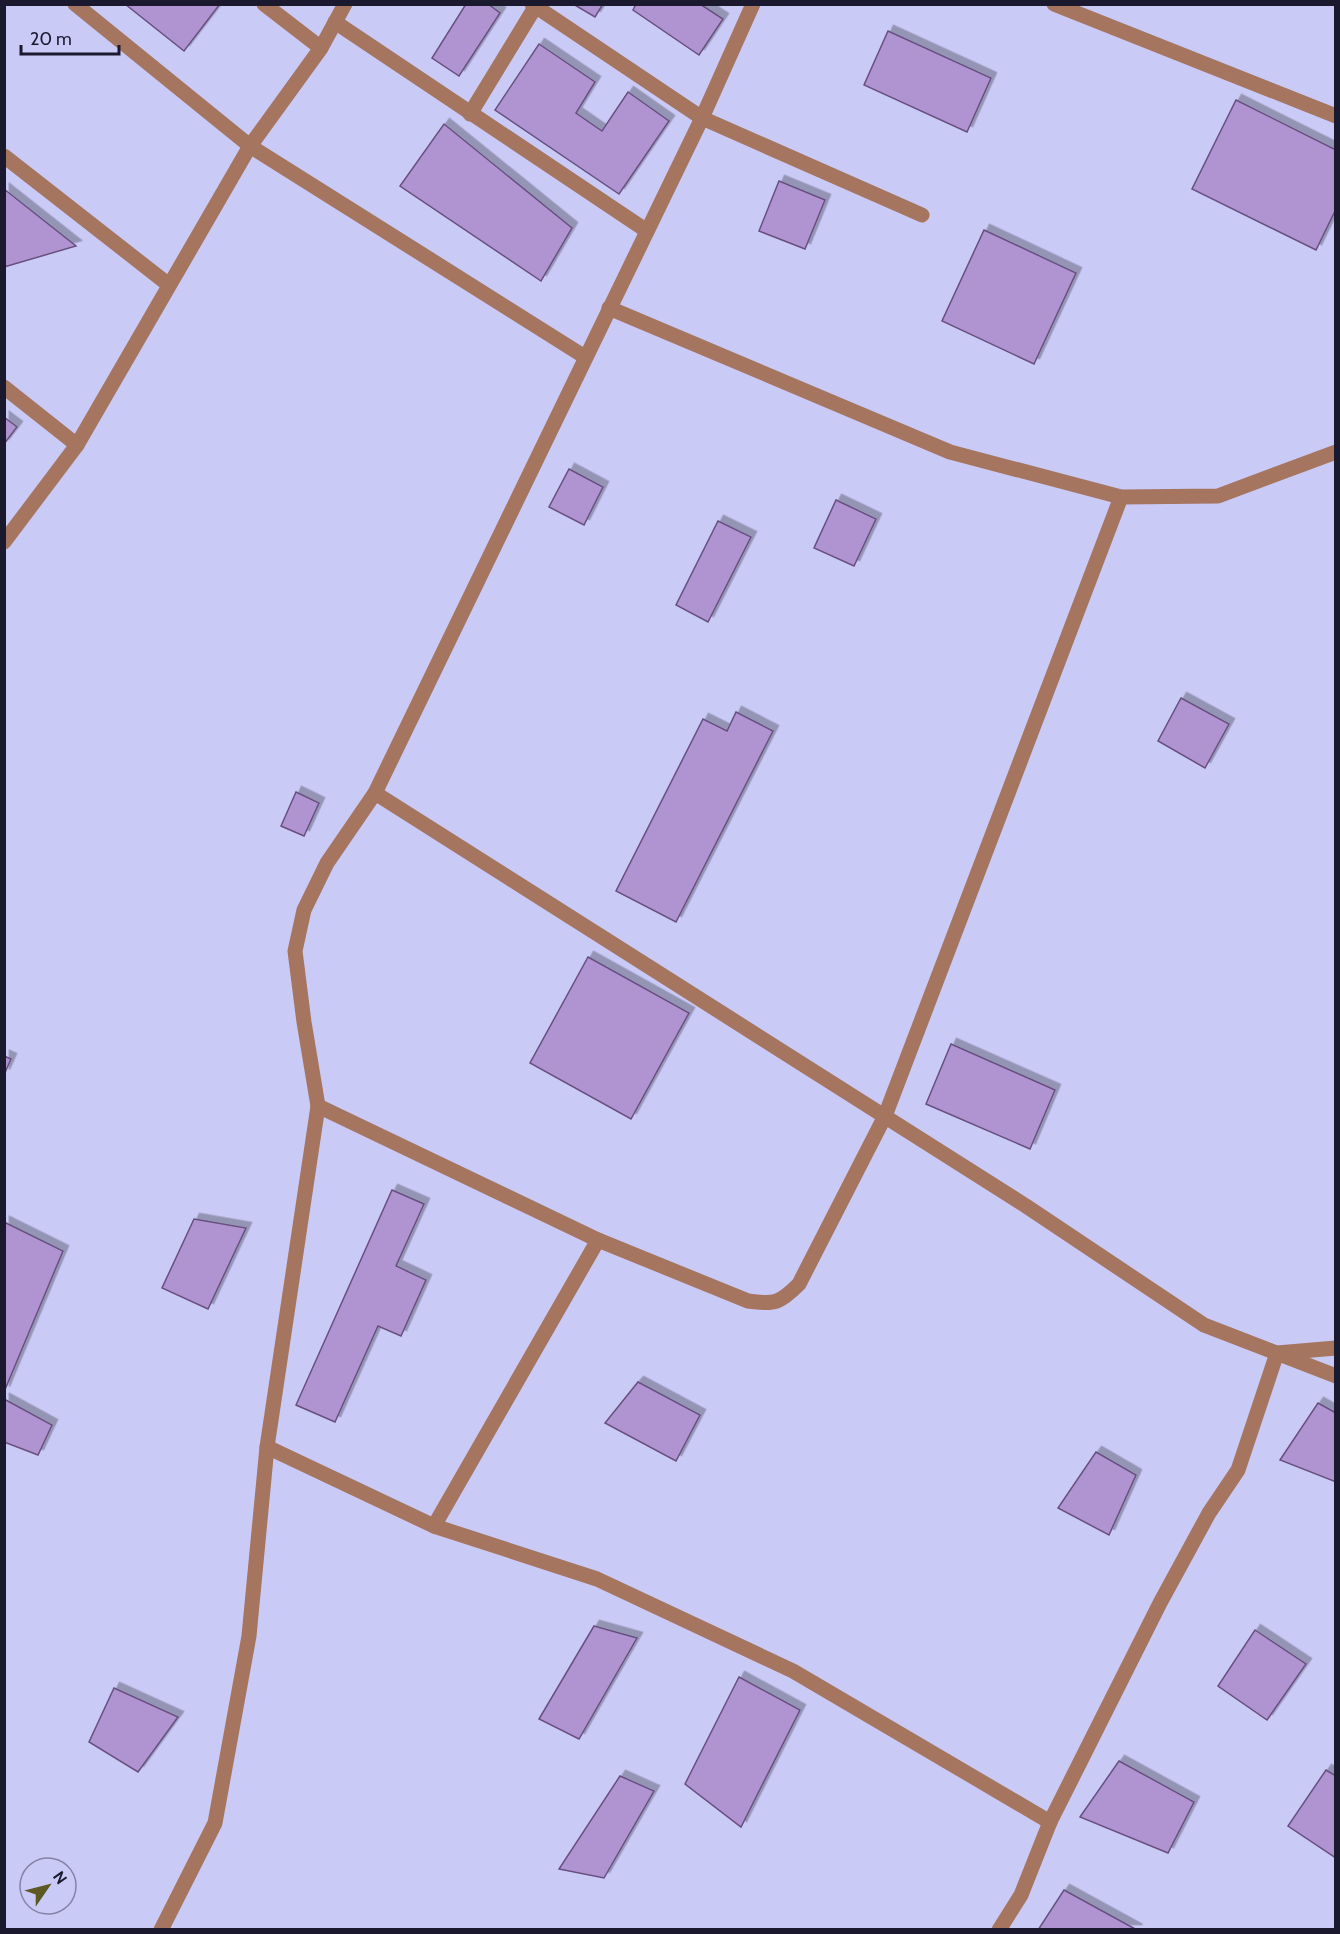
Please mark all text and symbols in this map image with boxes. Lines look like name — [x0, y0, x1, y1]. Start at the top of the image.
scale bar — [21, 18, 118, 56]
text: 20 m — [30, 28, 72, 50]
north arrow — [18, 1856, 78, 1916]
text: N — [49, 1868, 71, 1888]

